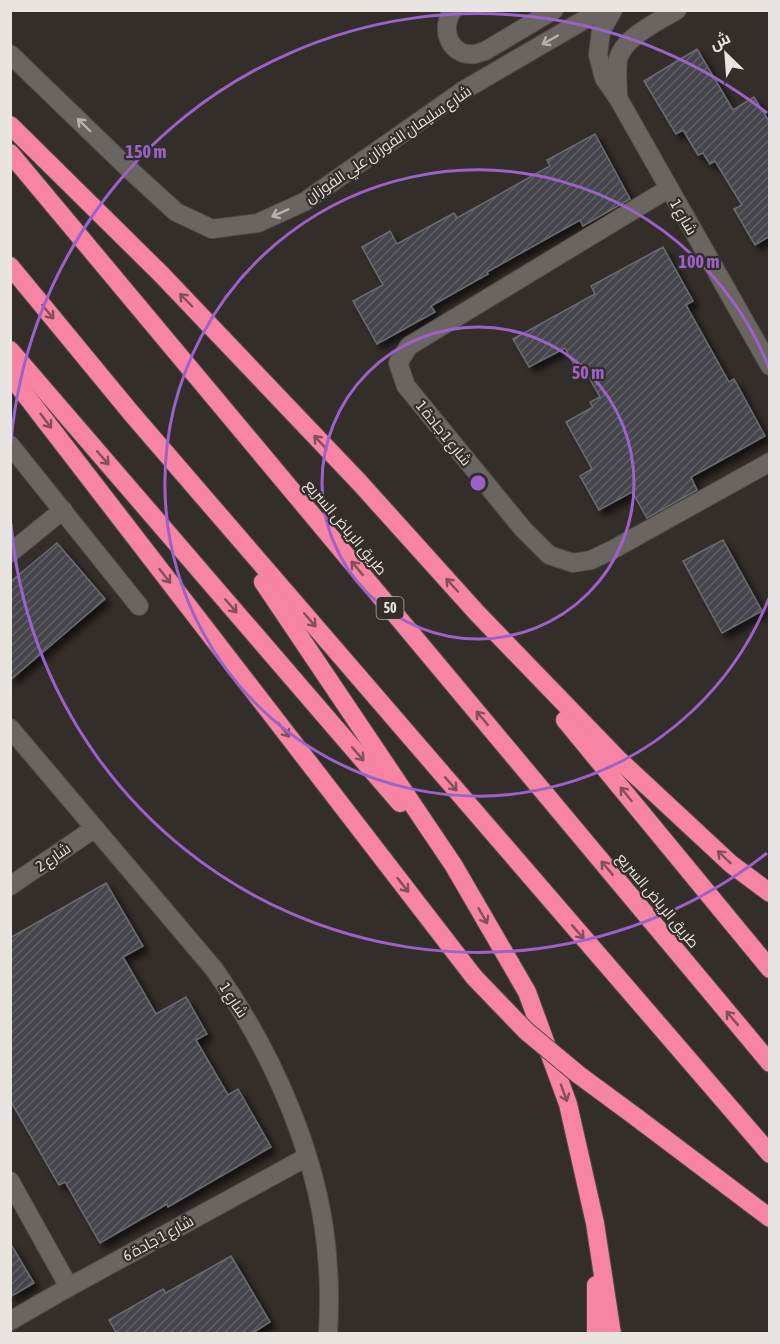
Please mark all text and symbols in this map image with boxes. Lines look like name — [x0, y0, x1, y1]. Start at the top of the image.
north arrow — [696, 24, 756, 84]
text: ش — [707, 28, 733, 54]
one-way arrow — [542, 34, 559, 46]
street label: شارع سليمان الفوزان علي الفوزان — [302, 82, 477, 209]
one-way arrow — [77, 118, 92, 132]
text: 150 m — [126, 141, 166, 162]
street label: شارع 1 — [664, 196, 701, 239]
one-way arrow — [272, 208, 290, 219]
text: 100 m — [679, 251, 719, 272]
one-way arrow — [179, 293, 193, 308]
one-way arrow — [41, 303, 54, 319]
text: 50 m — [572, 362, 604, 383]
street label: شارع 1 جادة 1 — [410, 397, 475, 471]
one-way arrow — [39, 413, 52, 429]
one-way arrow — [313, 434, 328, 449]
one-way arrow — [97, 450, 110, 466]
centre of rings — [468, 473, 488, 493]
street label: طريق الرياض السريع — [299, 476, 391, 580]
one-way arrow — [350, 561, 364, 576]
one-way arrow — [158, 567, 171, 583]
one-way arrow — [445, 578, 459, 593]
road number: 50 — [376, 597, 404, 619]
one-way arrow — [224, 598, 238, 613]
one-way arrow — [303, 612, 317, 627]
one-way arrow — [475, 711, 489, 726]
one-way arrow — [277, 722, 290, 738]
one-way arrow — [351, 746, 365, 761]
one-way arrow — [444, 776, 458, 791]
one-way arrow — [619, 786, 632, 802]
street label: شارع 2 — [32, 839, 75, 877]
street label: طريق الرياض السريع — [611, 849, 703, 953]
one-way arrow — [716, 849, 731, 864]
one-way arrow — [600, 861, 614, 876]
one-way arrow — [396, 877, 409, 893]
one-way arrow — [478, 908, 490, 925]
one-way arrow — [571, 924, 585, 939]
street label: شارع 1 — [214, 979, 252, 1022]
one-way arrow — [725, 1011, 739, 1026]
one-way arrow — [560, 1083, 571, 1102]
street label: شارع 1 جادة 6 — [120, 1212, 198, 1267]

